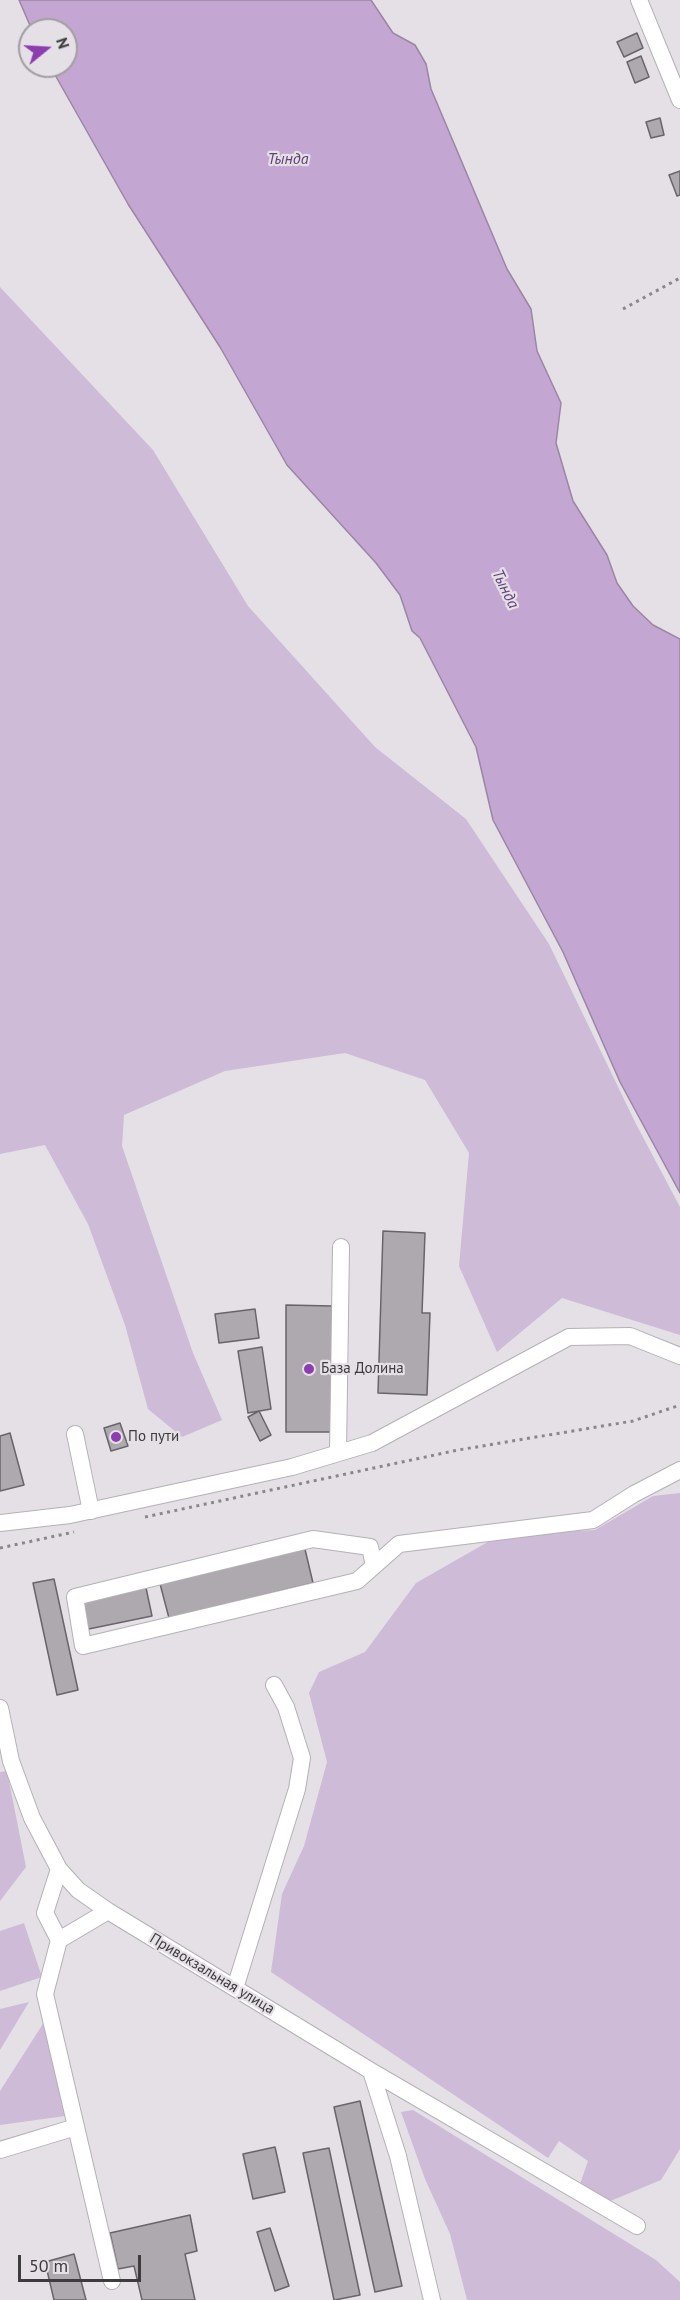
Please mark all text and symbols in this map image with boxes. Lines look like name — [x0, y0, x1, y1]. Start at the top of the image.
north arrow — [18, 18, 78, 78]
text: N — [52, 35, 74, 51]
water label: Тында — [268, 149, 308, 169]
water label: Тында — [487, 566, 523, 612]
place label: База Долина — [321, 1360, 404, 1378]
marker: База Долина — [302, 1362, 316, 1376]
place label: По пути — [128, 1428, 179, 1446]
marker: По пути — [109, 1430, 123, 1444]
street label: Привокзальная улица — [146, 1930, 278, 2018]
scale bar — [21, 2243, 144, 2281]
text: 50 m — [29, 2254, 68, 2277]

